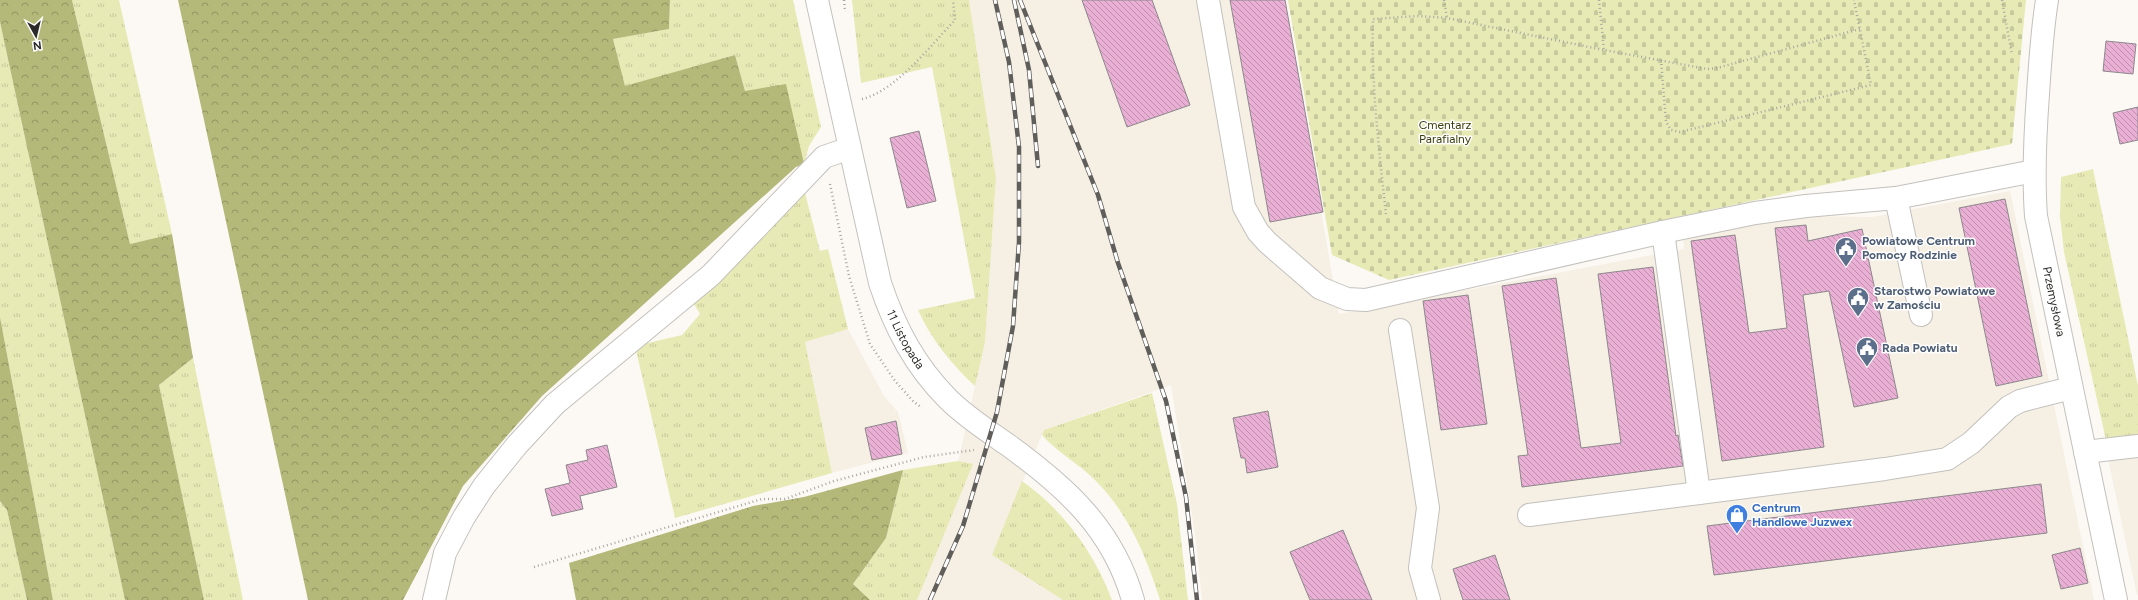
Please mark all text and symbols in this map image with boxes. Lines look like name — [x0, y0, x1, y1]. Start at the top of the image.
north arrow — [16, 16, 56, 56]
text: N — [32, 38, 42, 52]
park label: Cmentarz Parafialny — [1419, 118, 1472, 146]
place label: Powiatowe Centrum Pomocy Rodzinie — [1862, 234, 1975, 262]
public building icon: Powiatowe Centrum Pomocy Rodzinie — [1833, 235, 1859, 268]
street label: Przemysłowa — [2040, 265, 2068, 338]
place label: Starostwo Powiatowe w Zamościu — [1874, 284, 1996, 312]
public building icon: Starostwo Powiatowe w Zamościu — [1845, 285, 1871, 318]
street label: 11 Listopada — [884, 308, 927, 372]
public building icon: Rada Powiatu — [1854, 335, 1880, 368]
place label: Rada Powiatu — [1882, 341, 1958, 355]
place label: Centrum Handlowe Juzwex — [1752, 501, 1853, 529]
shop icon: Centrum Handlowe Juzwex — [1724, 502, 1750, 535]

